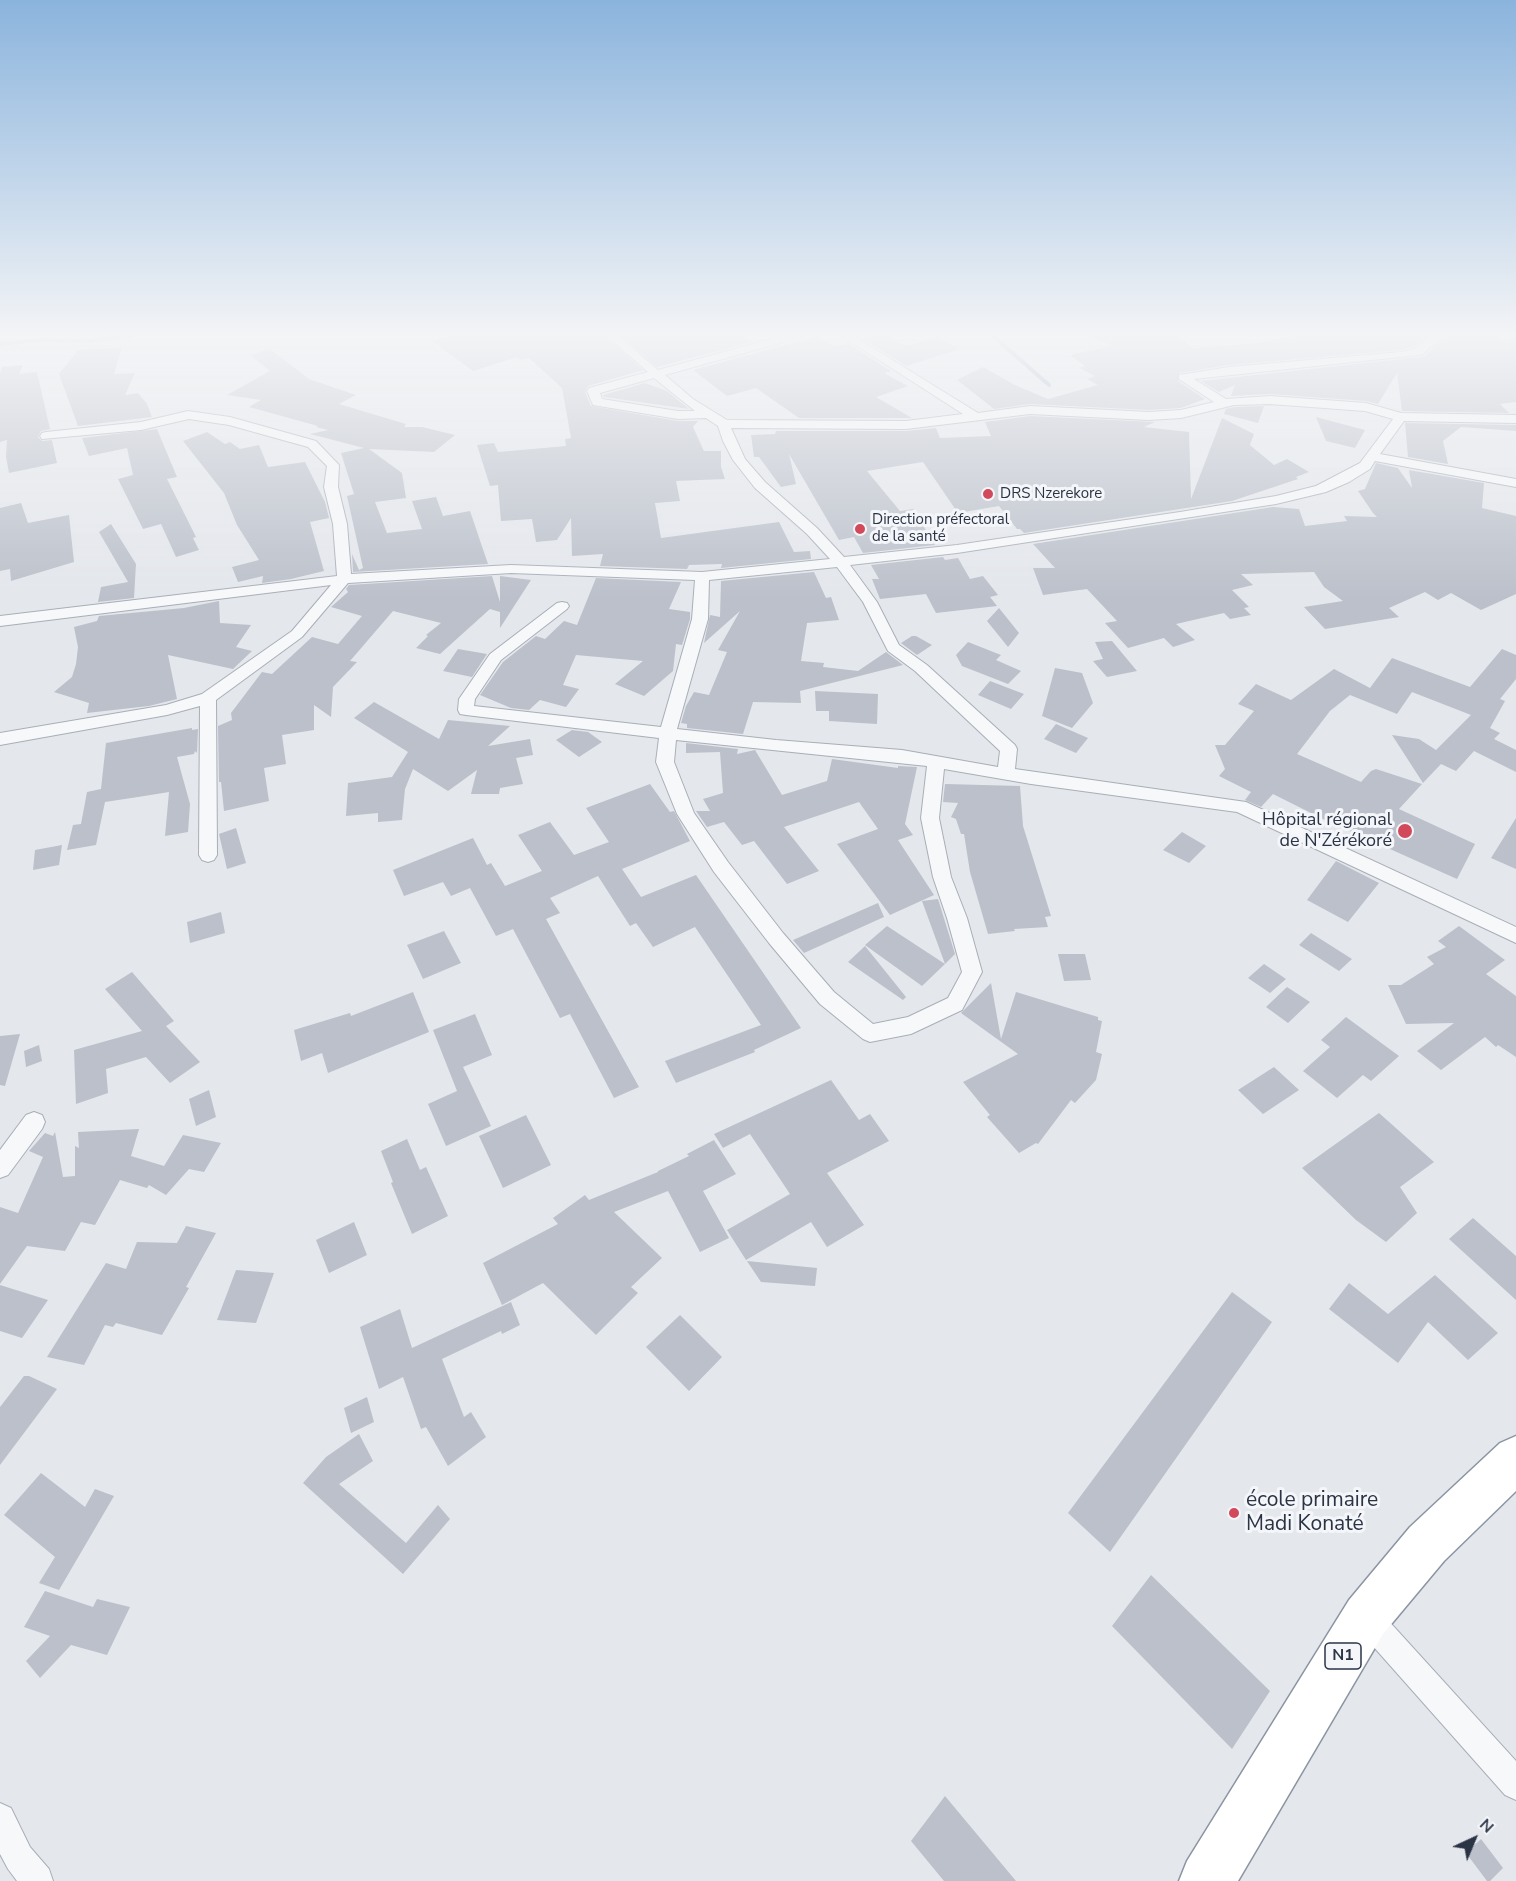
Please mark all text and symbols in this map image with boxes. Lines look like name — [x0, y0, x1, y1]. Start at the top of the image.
place label: DRS Nzerekore — [1000, 485, 1102, 503]
marker: DRS Nzerekore — [981, 487, 995, 501]
place label: Direction préfectoral de la santé — [872, 511, 1009, 546]
marker: Direction préfectoral de la santé — [853, 522, 867, 536]
place label: Hôpital régional de N'Zérékoré — [1262, 810, 1392, 852]
marker: Hôpital régional de N'Zérékoré — [1396, 822, 1414, 840]
place label: école primaire Madi Konaté — [1246, 1488, 1378, 1538]
marker: école primaire Madi Konaté — [1227, 1506, 1241, 1520]
road number: N1 — [1325, 1643, 1361, 1669]
north arrow — [1444, 1809, 1504, 1869]
text: N — [1475, 1814, 1498, 1838]

